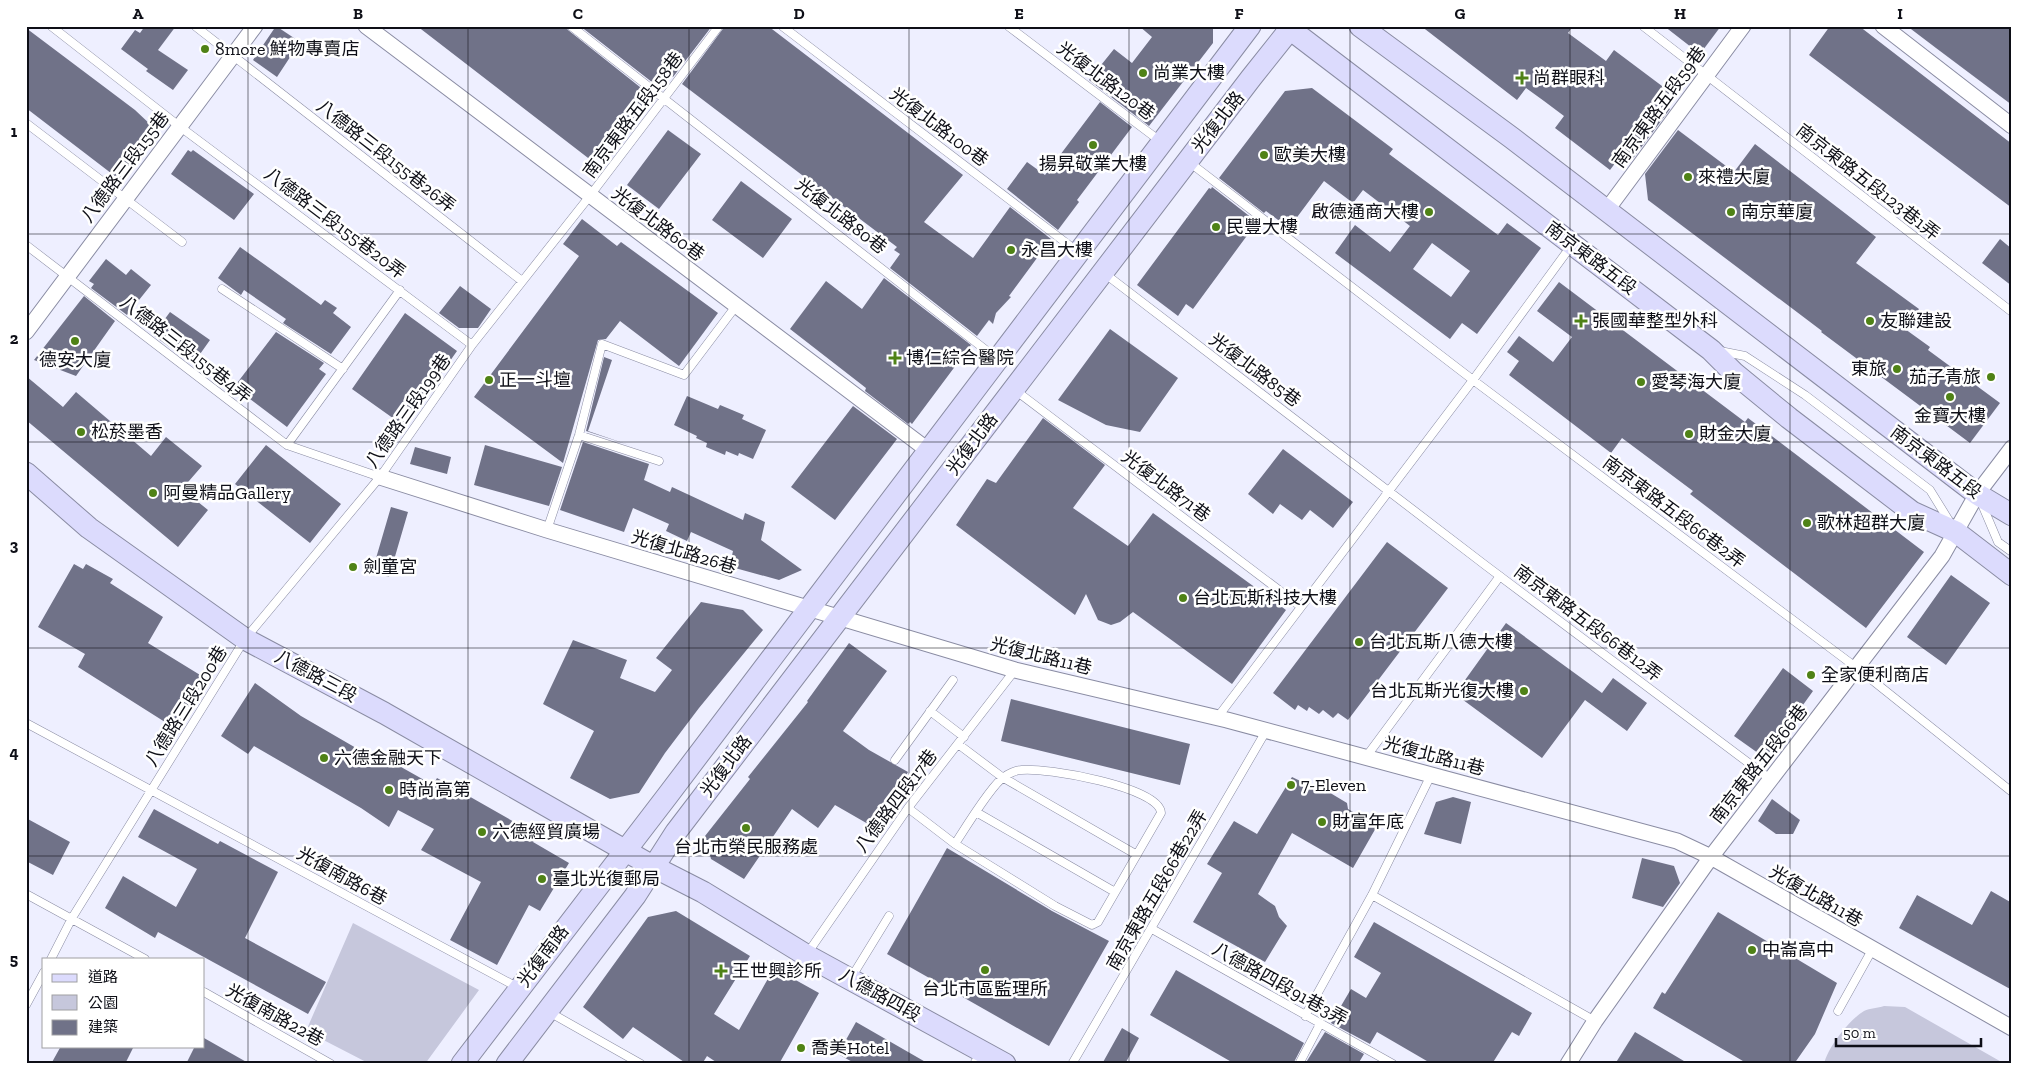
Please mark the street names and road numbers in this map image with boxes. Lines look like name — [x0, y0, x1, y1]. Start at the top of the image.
street label: 光復北路120巷 — [1053, 37, 1159, 125]
street label: 南京東路五段59巷 — [1608, 42, 1710, 172]
street label: 南京東路五段158巷 — [579, 48, 687, 182]
street label: 光復北路100巷 — [885, 83, 993, 171]
street label: 光復北路 — [1187, 87, 1249, 157]
street label: 八德路三段155巷26弄 — [312, 95, 460, 217]
street label: 八德路三段155巷 — [76, 107, 174, 227]
street label: 南京東路五段123巷1弄 — [1792, 119, 1944, 245]
street label: 八德路三段155巷20弄 — [260, 163, 410, 283]
street label: 光復北路80巷 — [791, 173, 891, 259]
street label: 光復北路60巷 — [607, 182, 709, 266]
street label: 南京東路五段 — [1541, 217, 1641, 299]
street label: 八德路三段155巷4弄 — [116, 291, 256, 407]
street label: 光復北路85巷 — [1205, 328, 1305, 412]
street label: 八德路三段199巷 — [361, 350, 455, 472]
street label: 光復北路 — [942, 409, 1002, 479]
street label: 南京東路五段 — [1886, 421, 1986, 503]
street label: 光復北路71巷 — [1117, 445, 1215, 527]
street label: 南京東路五段66巷2弄 — [1599, 451, 1749, 573]
street label: 光復北路26巷 — [629, 526, 739, 578]
street label: 南京東路五段66巷12弄 — [1510, 560, 1666, 686]
street label: 光復北路11巷 — [988, 633, 1094, 679]
street label: 八德路三段200巷 — [140, 642, 232, 770]
street label: 八德路三段 — [271, 645, 361, 707]
street label: 南京東路五段66巷 — [1706, 700, 1812, 828]
street label: 光復北路 — [696, 731, 756, 801]
street label: 光復北路11巷 — [1381, 732, 1487, 780]
street label: 八德路四段17巷 — [850, 745, 942, 857]
street label: 南京東路五段66巷22弄 — [1102, 806, 1212, 974]
street label: 光復南路6巷 — [293, 842, 391, 910]
street label: 光復北路11巷 — [1766, 861, 1866, 931]
street label: 光復南路 — [513, 921, 573, 991]
street label: 八德路四段91巷3弄 — [1209, 938, 1351, 1030]
street label: 八德路四段 — [835, 964, 925, 1026]
street label: 光復南路22巷 — [222, 979, 328, 1051]

